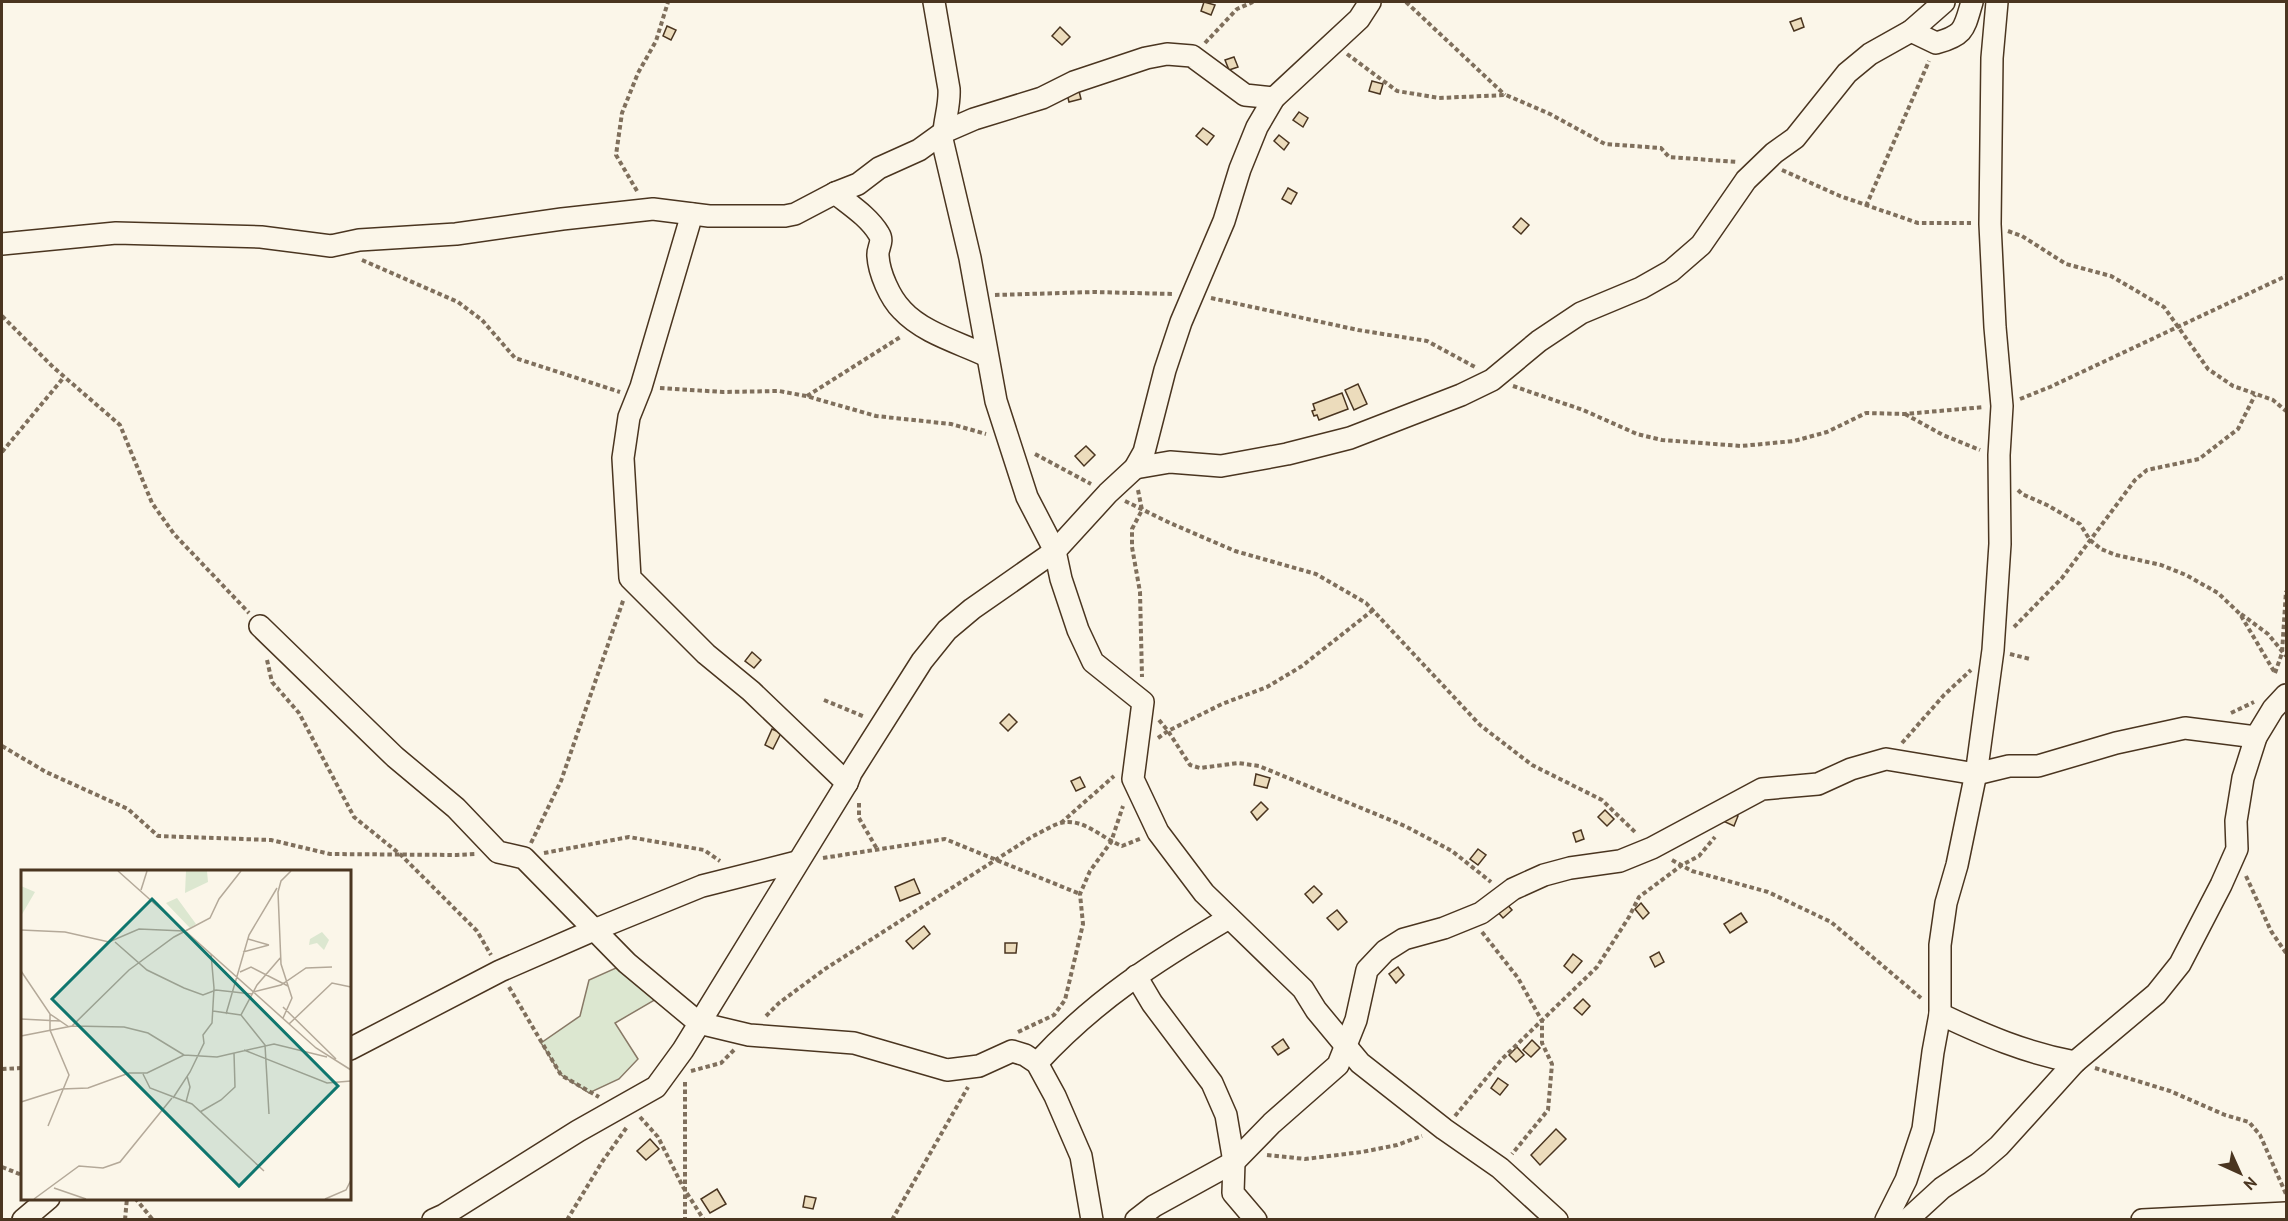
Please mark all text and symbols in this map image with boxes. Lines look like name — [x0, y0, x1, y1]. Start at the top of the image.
inset map — [21, 870, 351, 1200]
north arrow — [2210, 1143, 2270, 1203]
text: N — [2240, 1173, 2261, 1194]

